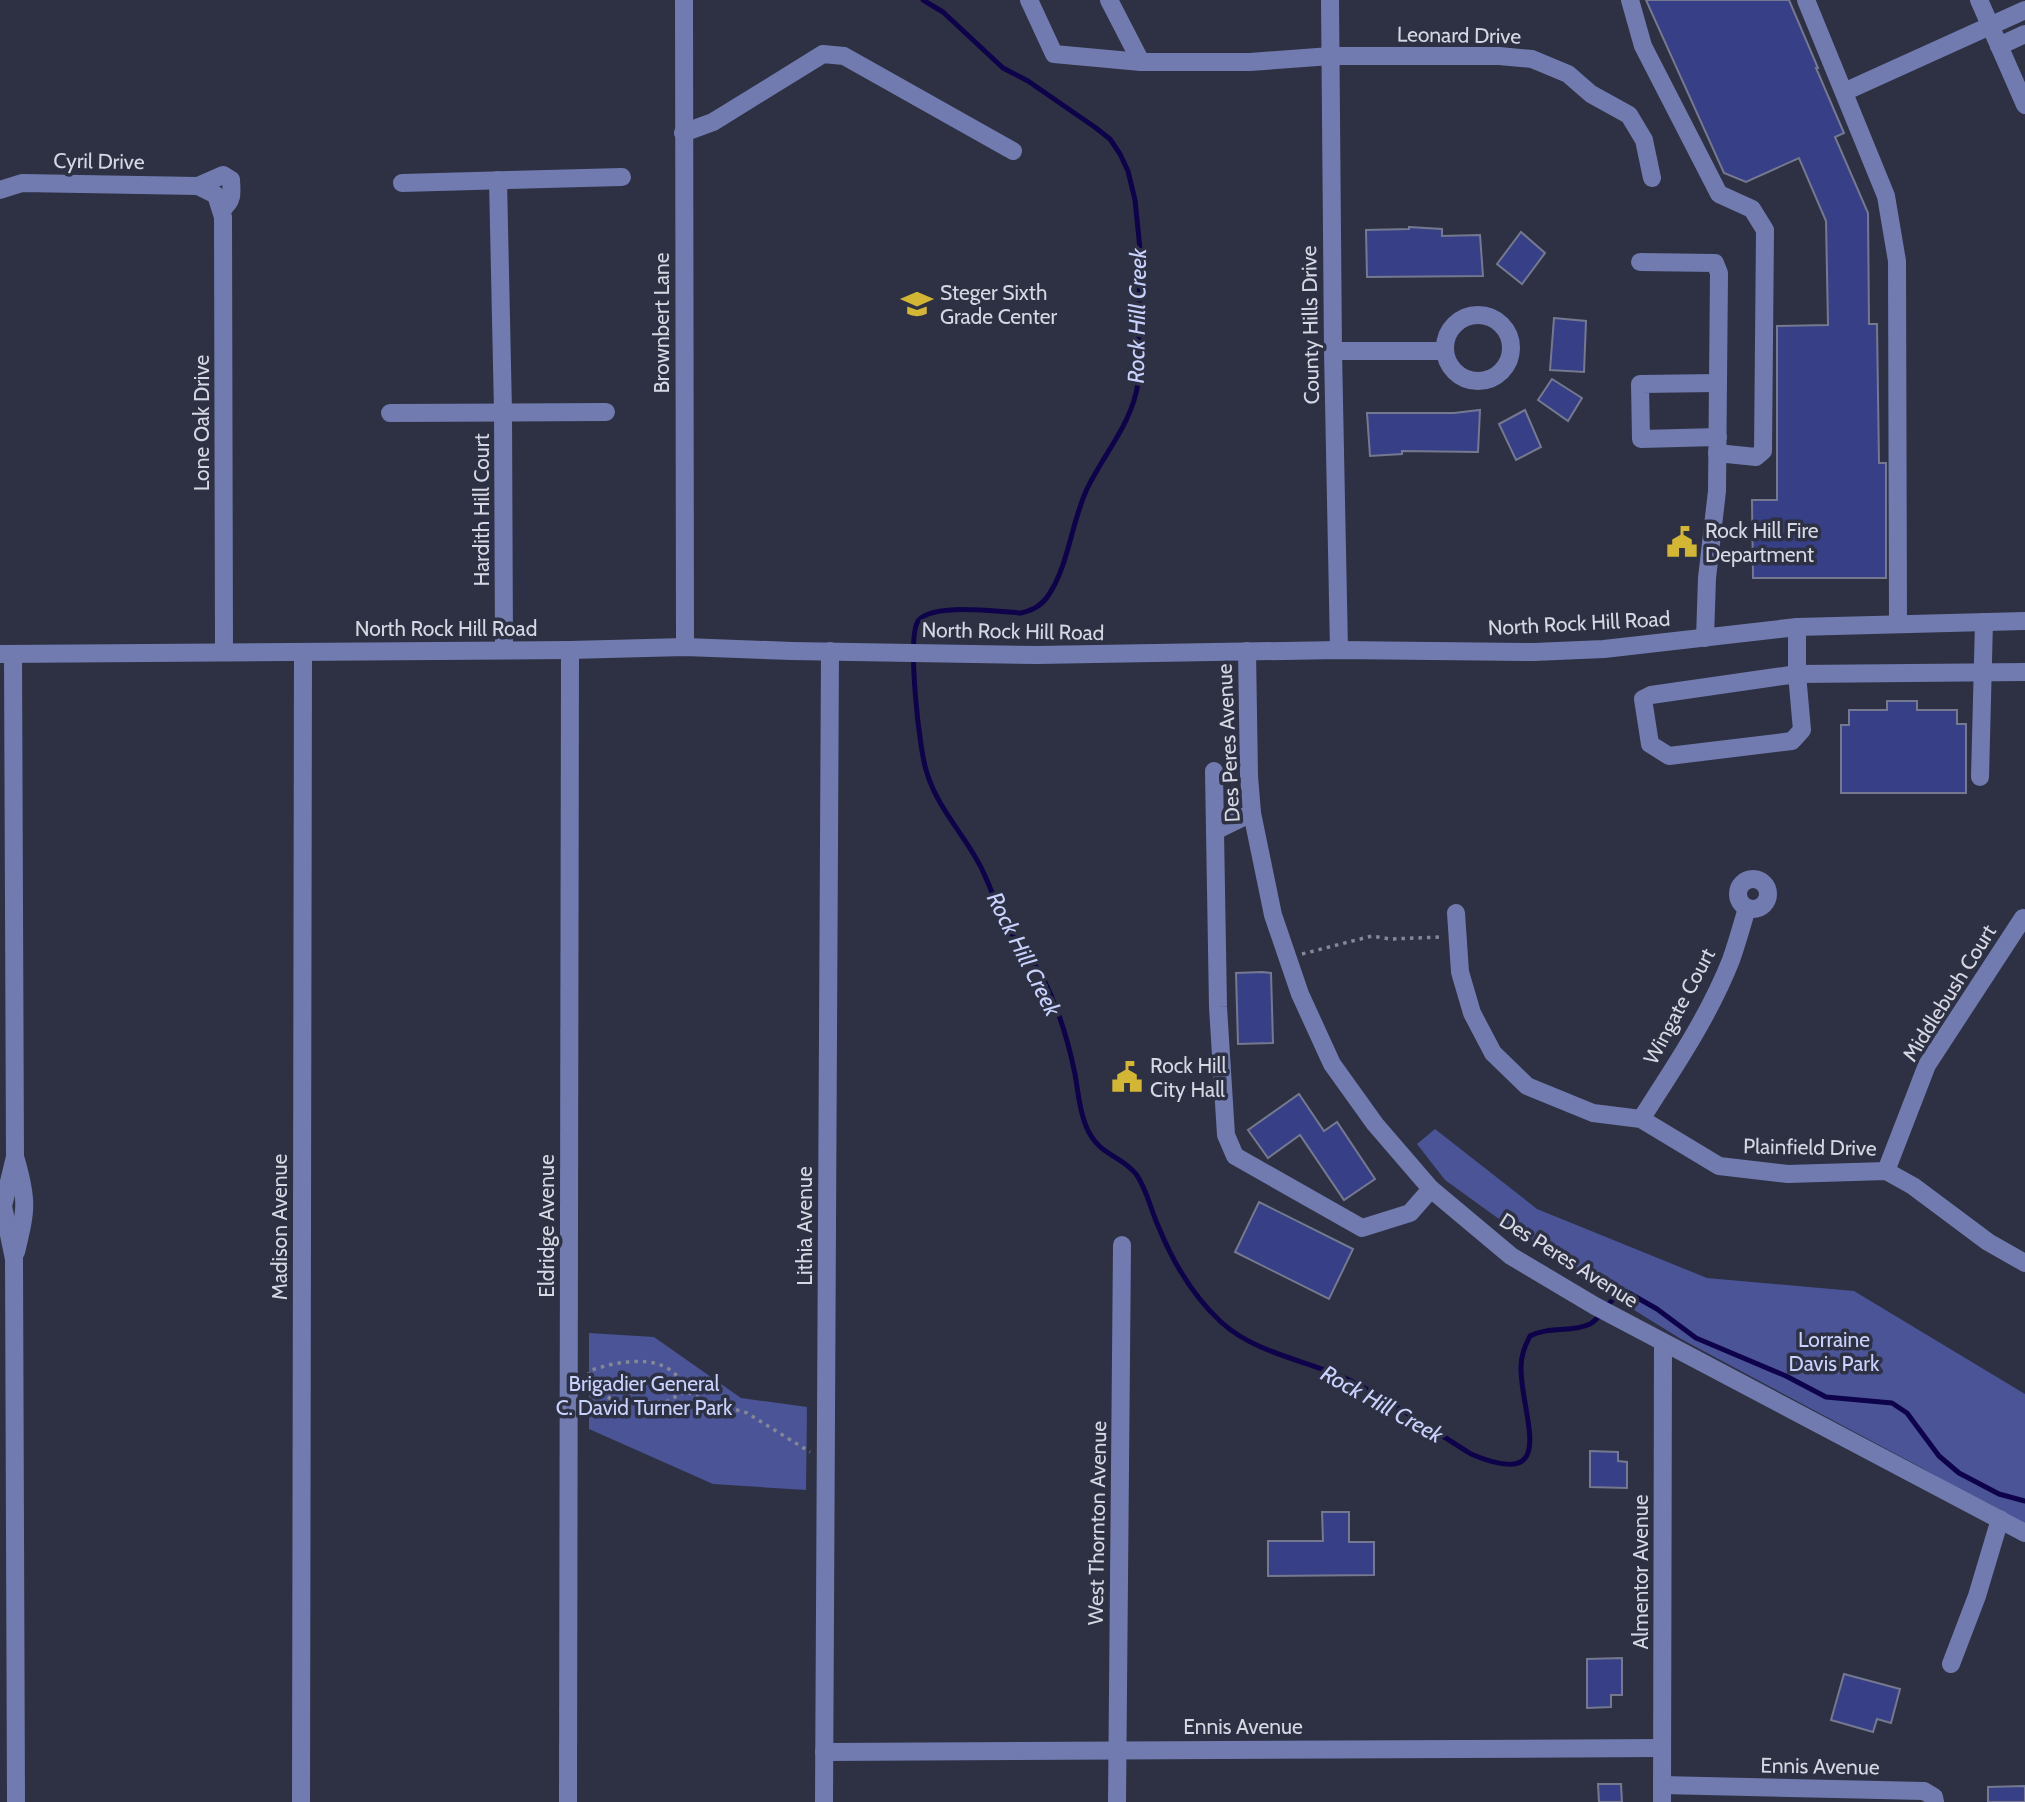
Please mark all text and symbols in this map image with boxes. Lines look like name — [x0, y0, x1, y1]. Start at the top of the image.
street label: Leonard Drive — [1397, 21, 1522, 49]
street label: Cyril Drive — [53, 148, 145, 174]
street label: County Hills Drive — [1296, 245, 1324, 405]
water label: Rock Hill Creek — [1122, 247, 1152, 384]
street label: Brownbert Lane — [649, 252, 674, 394]
place label: Steger Sixth Grade Center — [940, 280, 1057, 329]
school or university icon: Steger Sixth Grade Center — [900, 287, 934, 321]
street label: Lone Oak Drive — [189, 355, 214, 491]
street label: Hardith Hill Court — [469, 434, 494, 586]
place label: Rock Hill Fire Department — [1705, 518, 1819, 567]
public building icon: Rock Hill Fire Department — [1665, 525, 1699, 559]
street label: North Rock Hill Road — [1487, 606, 1671, 640]
street label: North Rock Hill Road — [355, 616, 537, 641]
street label: North Rock Hill Road — [921, 617, 1105, 645]
street label: Des Peres Avenue — [1211, 663, 1245, 823]
water label: Rock Hill Creek — [981, 887, 1068, 1022]
street label: Middlebush Court — [1897, 920, 2001, 1066]
street label: Wingate Court — [1638, 944, 1720, 1068]
place label: Rock Hill City Hall — [1150, 1053, 1227, 1102]
public building icon: Rock Hill City Hall — [1110, 1060, 1144, 1094]
street label: Plainfield Drive — [1743, 1133, 1877, 1161]
street label: Madison Avenue — [267, 1154, 292, 1300]
street label: Eldridge Avenue — [534, 1154, 559, 1298]
street label: Lithia Avenue — [792, 1166, 817, 1286]
street label: Des Peres Avenue — [1495, 1207, 1643, 1313]
park label: Lorraine Davis Park — [1789, 1327, 1880, 1376]
water label: Rock Hill Creek — [1316, 1359, 1449, 1450]
park label: Brigadier General C. David Turner Park — [556, 1371, 733, 1420]
street label: West Thornton Avenue — [1083, 1421, 1111, 1625]
street label: Almentor Avenue — [1628, 1494, 1653, 1649]
street label: Ennis Avenue — [1183, 1714, 1303, 1739]
street label: Ennis Avenue — [1760, 1752, 1880, 1780]

